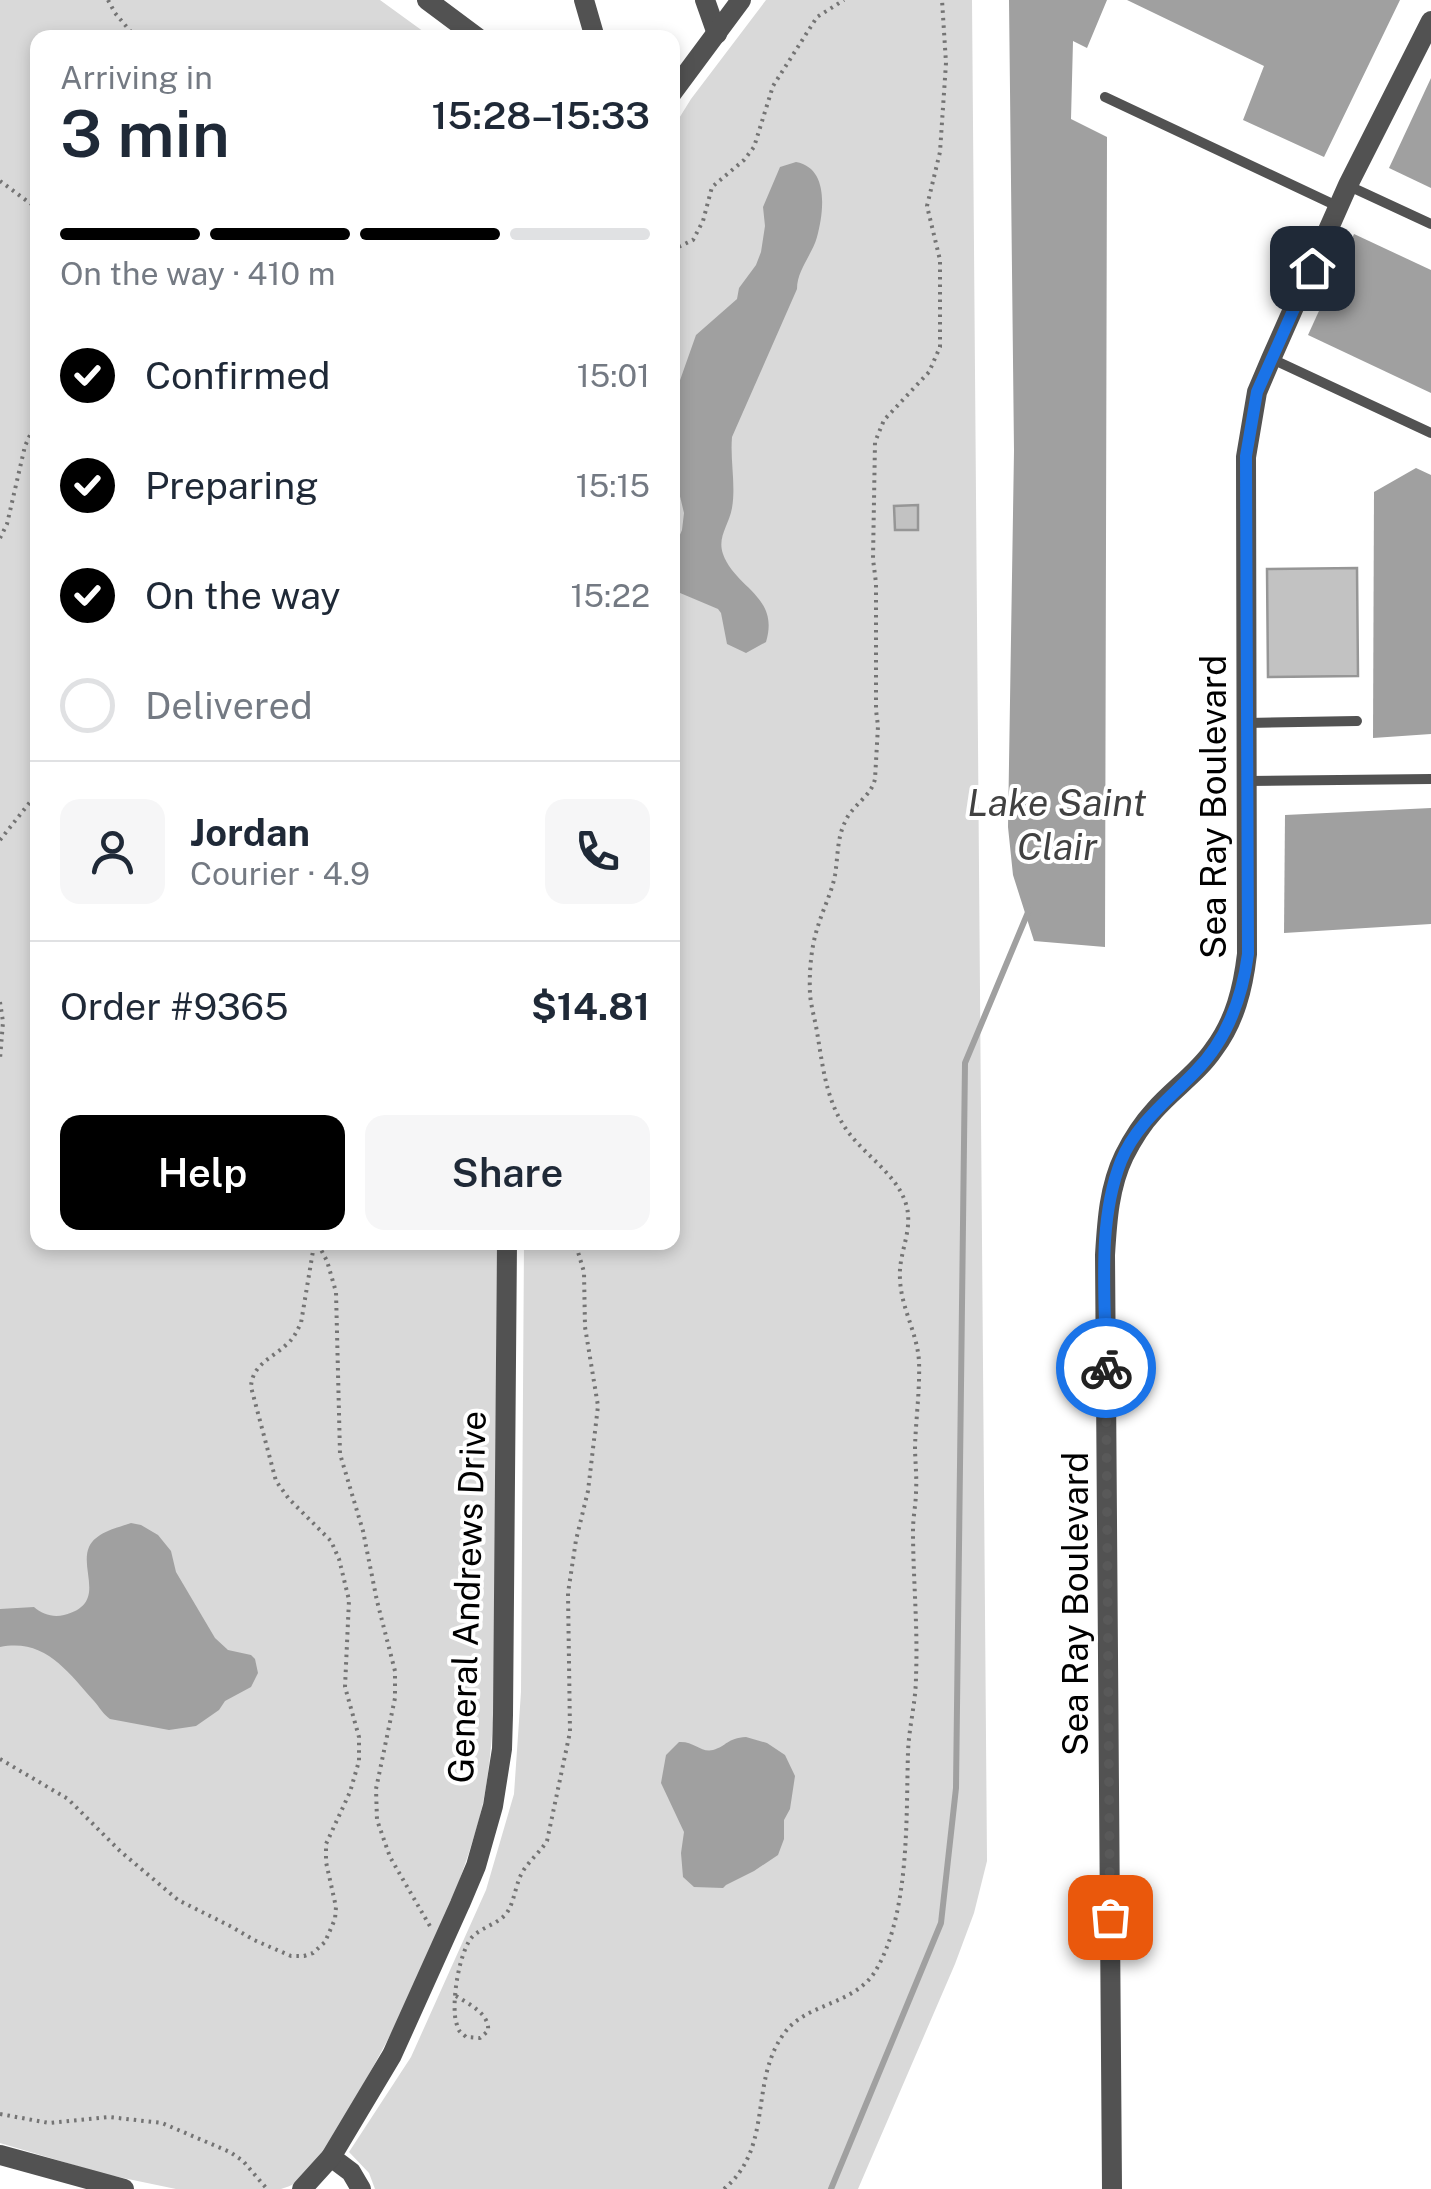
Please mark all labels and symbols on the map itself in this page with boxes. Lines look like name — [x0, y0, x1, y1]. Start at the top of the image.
pin — [1270, 226, 1355, 311]
street label: Sea Ray Boulevard — [1193, 655, 1234, 959]
water label: Lake Saint Clair — [967, 780, 1147, 869]
courier — [1056, 1318, 1156, 1418]
street label: General Andrews Drive — [440, 1410, 494, 1784]
street label: Sea Ray Boulevard — [1055, 1452, 1096, 1756]
pin — [1068, 1875, 1153, 1960]

